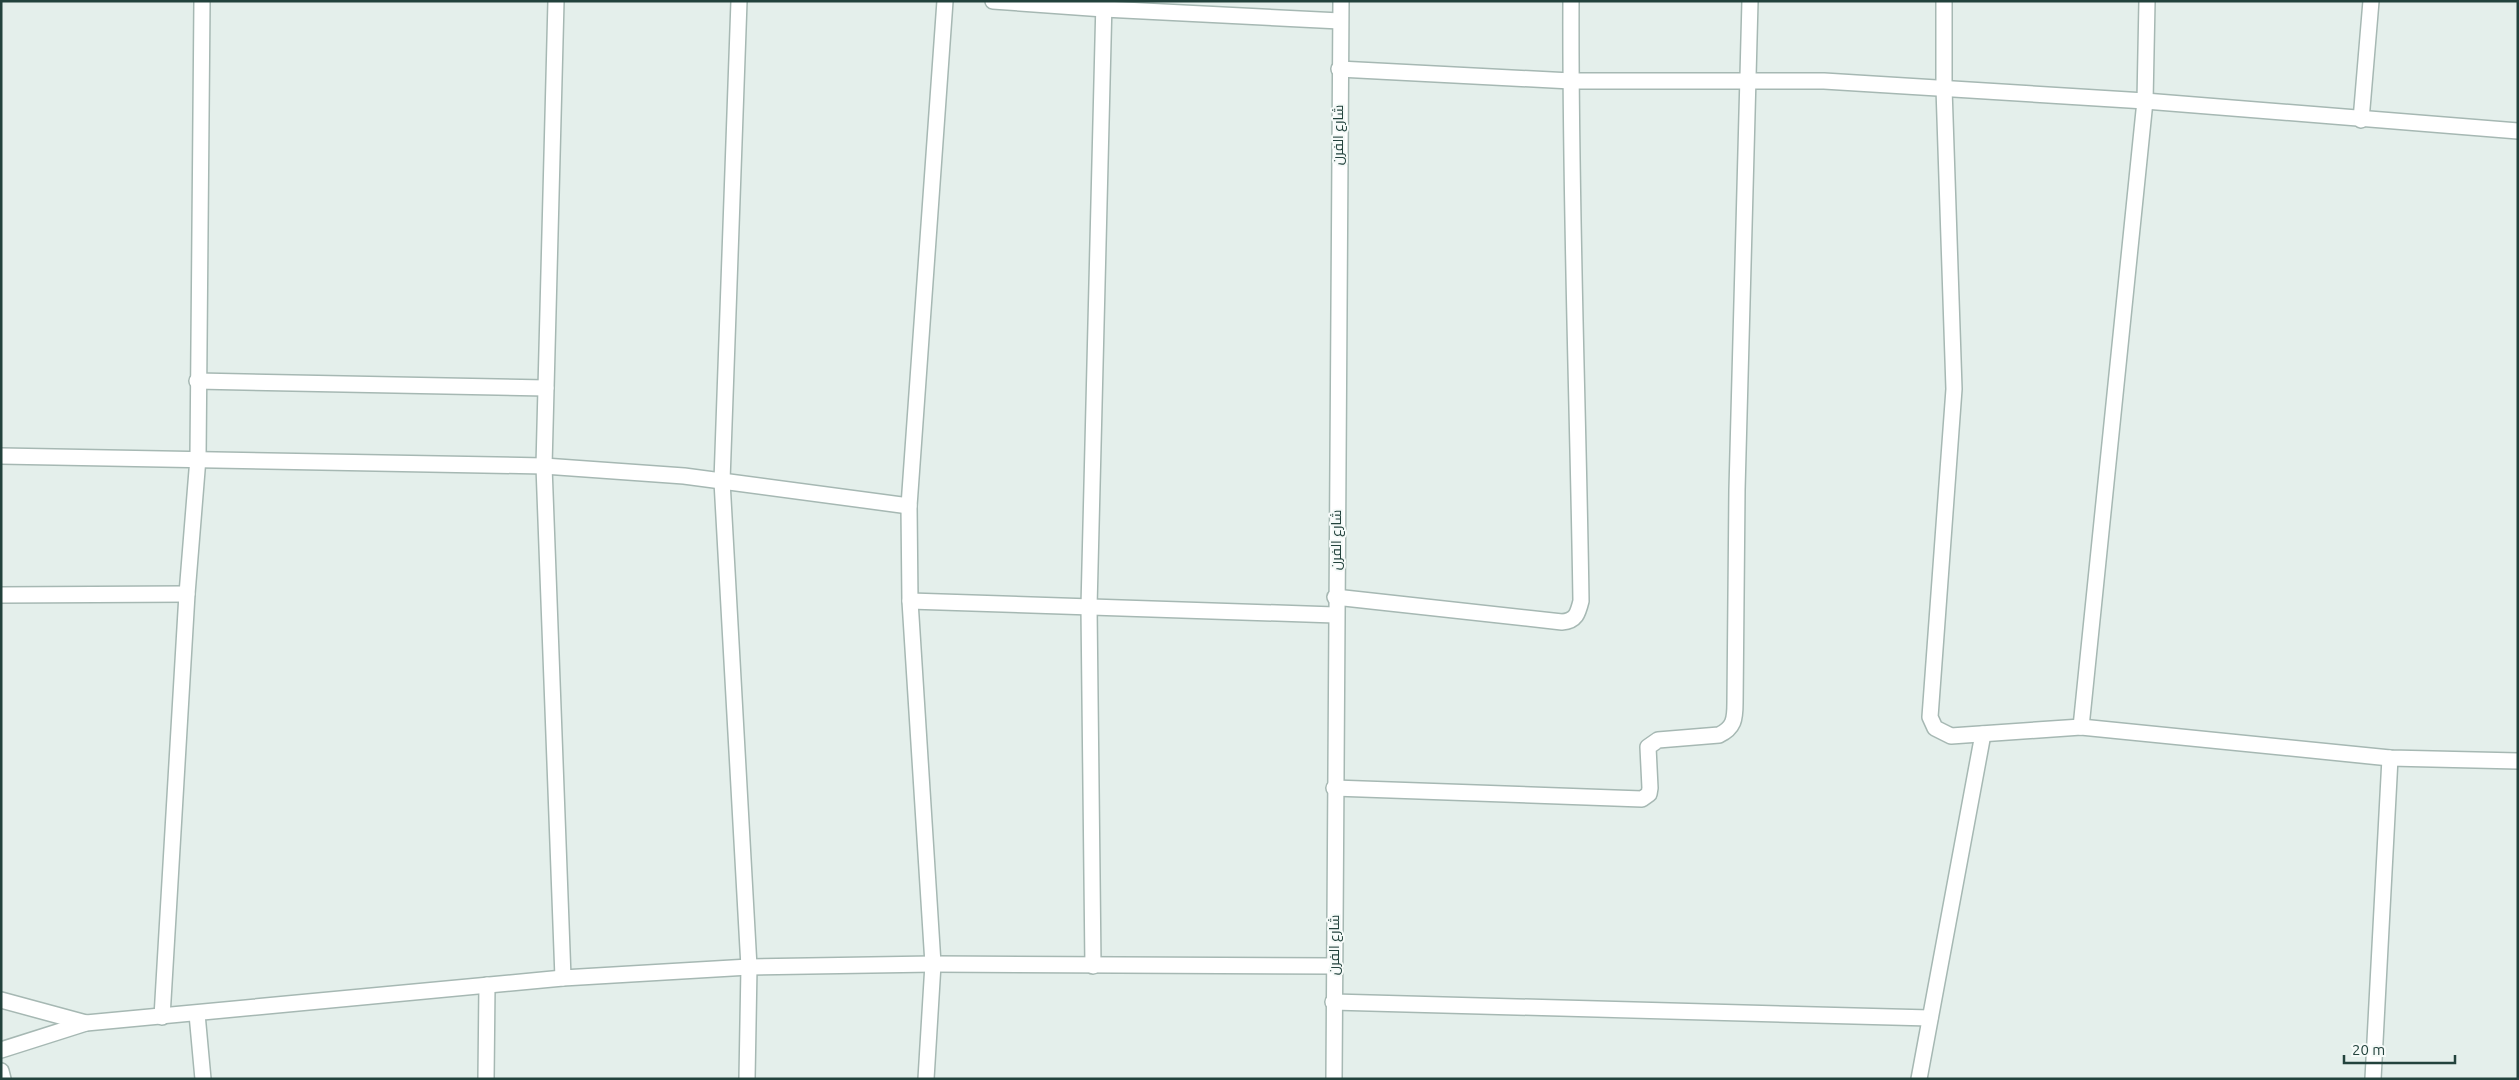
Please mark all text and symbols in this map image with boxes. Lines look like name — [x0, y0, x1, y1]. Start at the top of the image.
street label: شارع الفرن — [1330, 105, 1347, 165]
street label: شارع الفرن — [1328, 510, 1345, 570]
street label: شارع الفرن — [1326, 915, 1343, 975]
scale bar — [2344, 1032, 2455, 1064]
text: 20 m — [2352, 1041, 2385, 1058]

